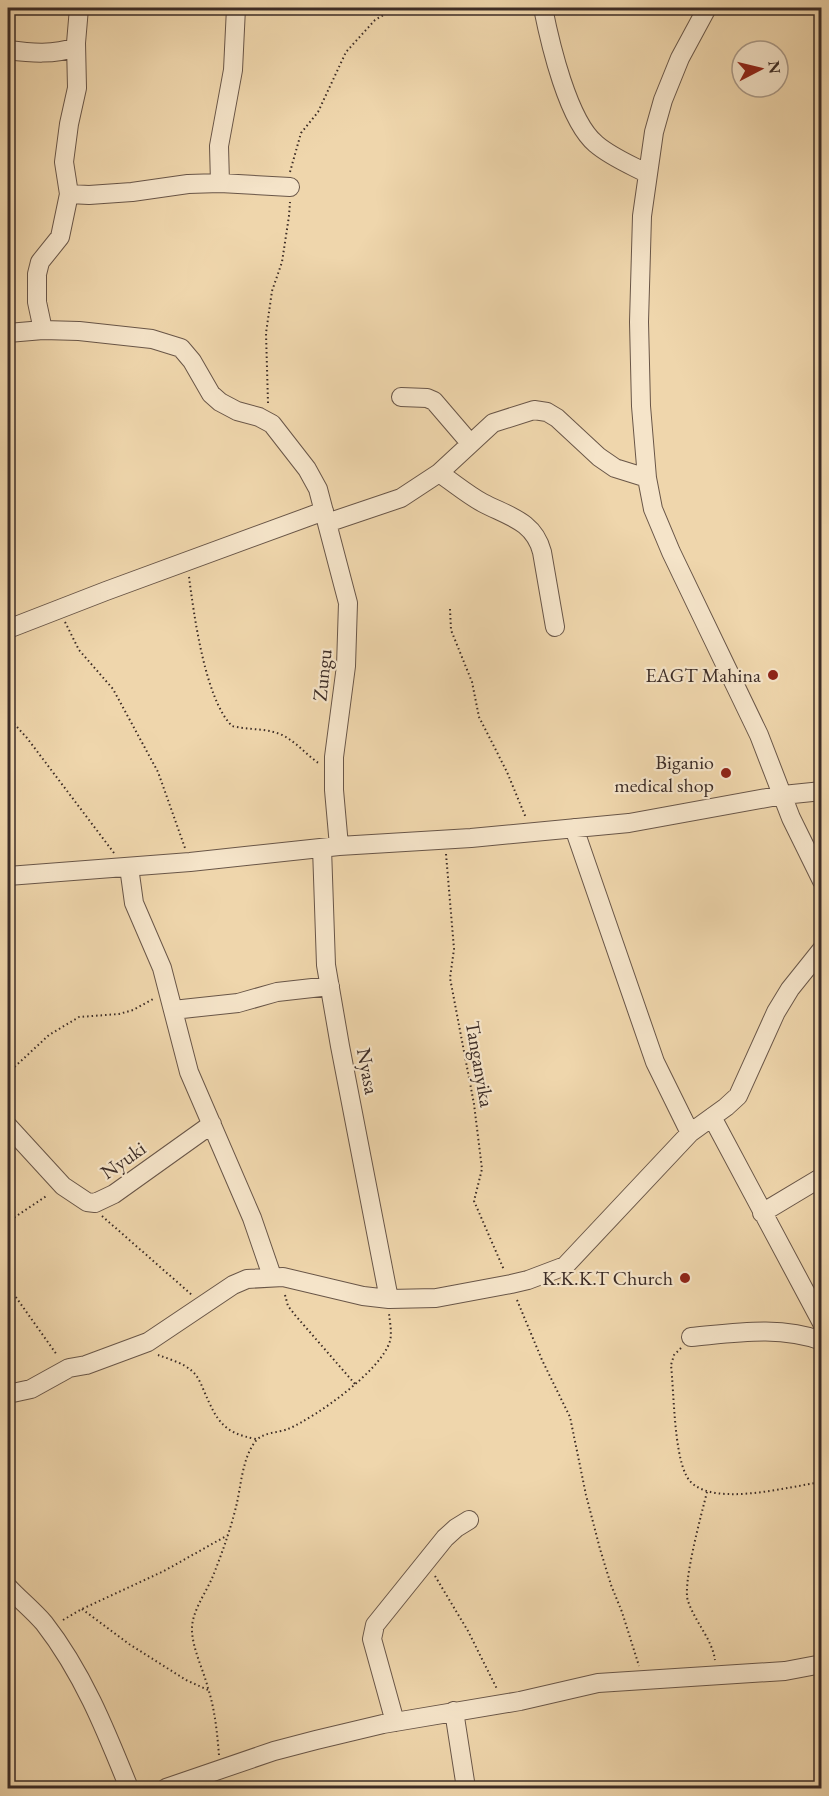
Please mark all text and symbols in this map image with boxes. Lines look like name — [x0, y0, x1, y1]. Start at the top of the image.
north arrow — [730, 39, 790, 99]
text: N — [763, 60, 786, 75]
street label: Zungu — [306, 647, 338, 702]
place label: EAGT Mahina — [645, 662, 761, 688]
marker: EAGT Mahina — [766, 668, 780, 682]
place label: Biganio medical shop — [614, 749, 714, 798]
marker: Biganio medical shop — [719, 766, 733, 780]
street label: Tanganyika — [460, 1019, 500, 1109]
street label: Nyasa — [351, 1046, 385, 1096]
street label: Nyuki — [95, 1135, 151, 1185]
place label: K.K.K.T Church — [542, 1265, 673, 1291]
marker: K.K.K.T Church — [678, 1271, 692, 1285]

